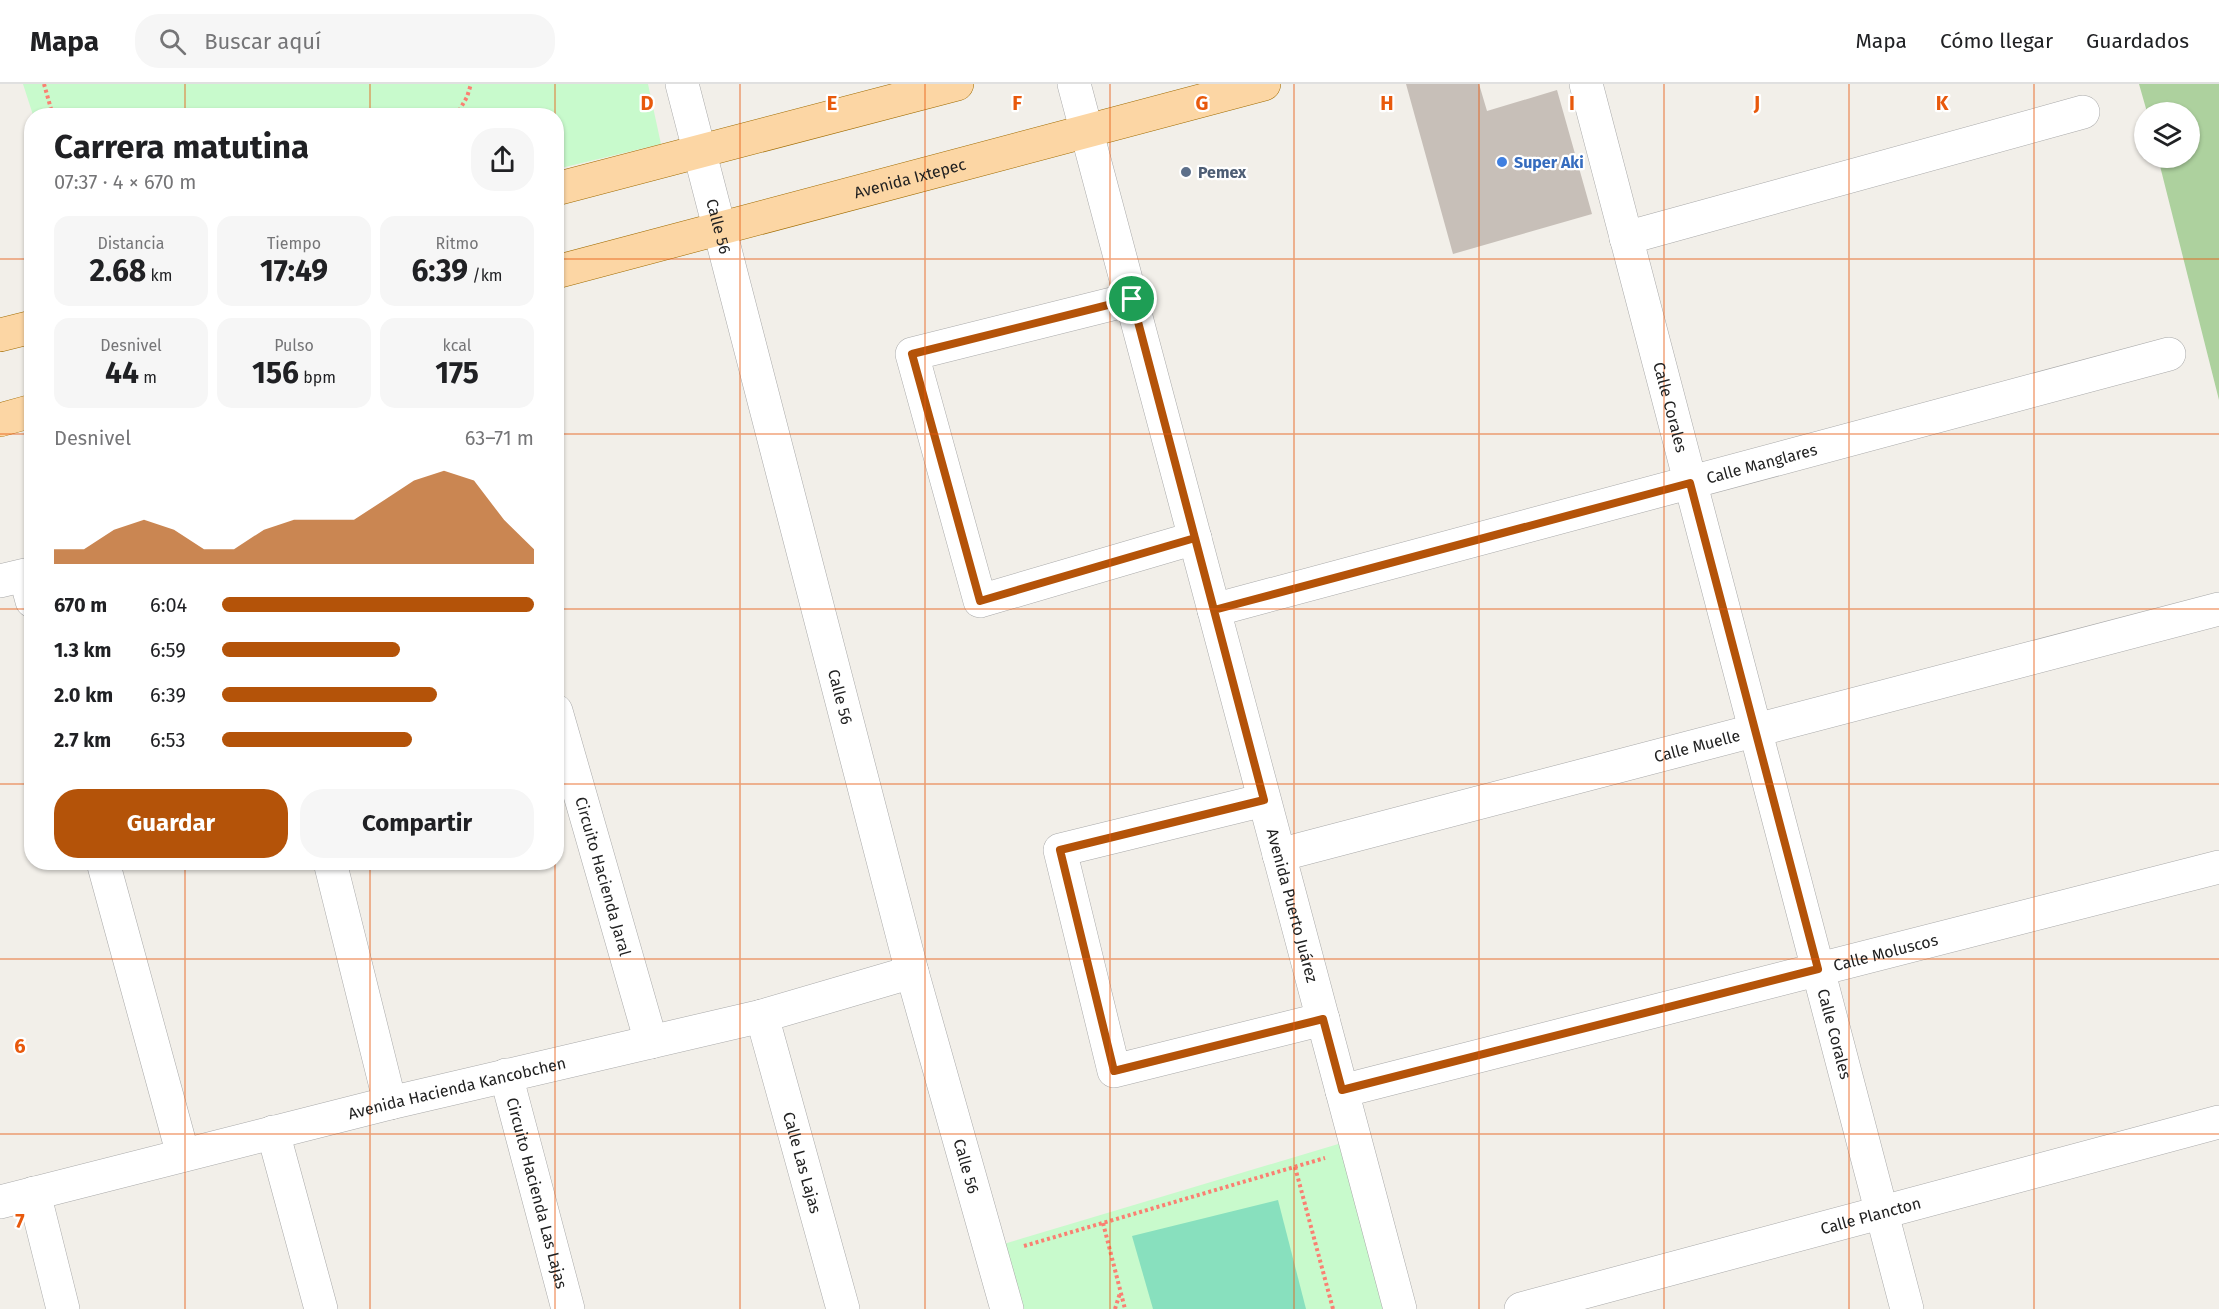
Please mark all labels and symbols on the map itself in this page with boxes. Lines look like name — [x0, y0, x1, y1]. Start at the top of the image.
text: D — [640, 91, 654, 115]
text: E — [827, 91, 837, 115]
text: F — [1012, 91, 1022, 115]
text: G — [1196, 91, 1208, 115]
text: H — [1380, 91, 1394, 115]
text: I — [1569, 91, 1575, 115]
text: J — [1753, 91, 1760, 115]
text: K — [1936, 91, 1949, 115]
place label: Super Aki — [1514, 153, 1584, 172]
street label: Avenida Ixtepec — [852, 155, 968, 202]
marker: Super Aki — [1495, 155, 1509, 169]
place label: Pemex — [1198, 163, 1247, 182]
marker: Pemex — [1179, 165, 1193, 179]
street label: Calle 56 — [702, 197, 735, 256]
pin — [1106, 273, 1157, 324]
street label: Calle Corales — [1649, 360, 1691, 454]
street label: Calle Manglares — [1704, 440, 1819, 488]
street label: Calle 56 — [824, 667, 856, 726]
street label: Calle Muelle — [1652, 726, 1742, 766]
street label: Circuito Hacienda Jaral — [571, 795, 635, 958]
street label: Avenida Puerto Juárez — [1263, 826, 1322, 985]
street label: Calle Moluscos — [1831, 930, 1940, 975]
street label: Calle Corales — [1814, 987, 1855, 1081]
text: 6 — [14, 1034, 26, 1058]
street label: Avenida Hacienda Kancobchen — [346, 1053, 568, 1123]
street label: Circuito Hacienda Las Lajas — [502, 1095, 571, 1291]
street label: Calle Las Lajas — [779, 1110, 825, 1216]
street label: Calle 56 — [949, 1137, 983, 1196]
street label: Calle Plancton — [1818, 1193, 1923, 1238]
text: 7 — [15, 1209, 25, 1233]

